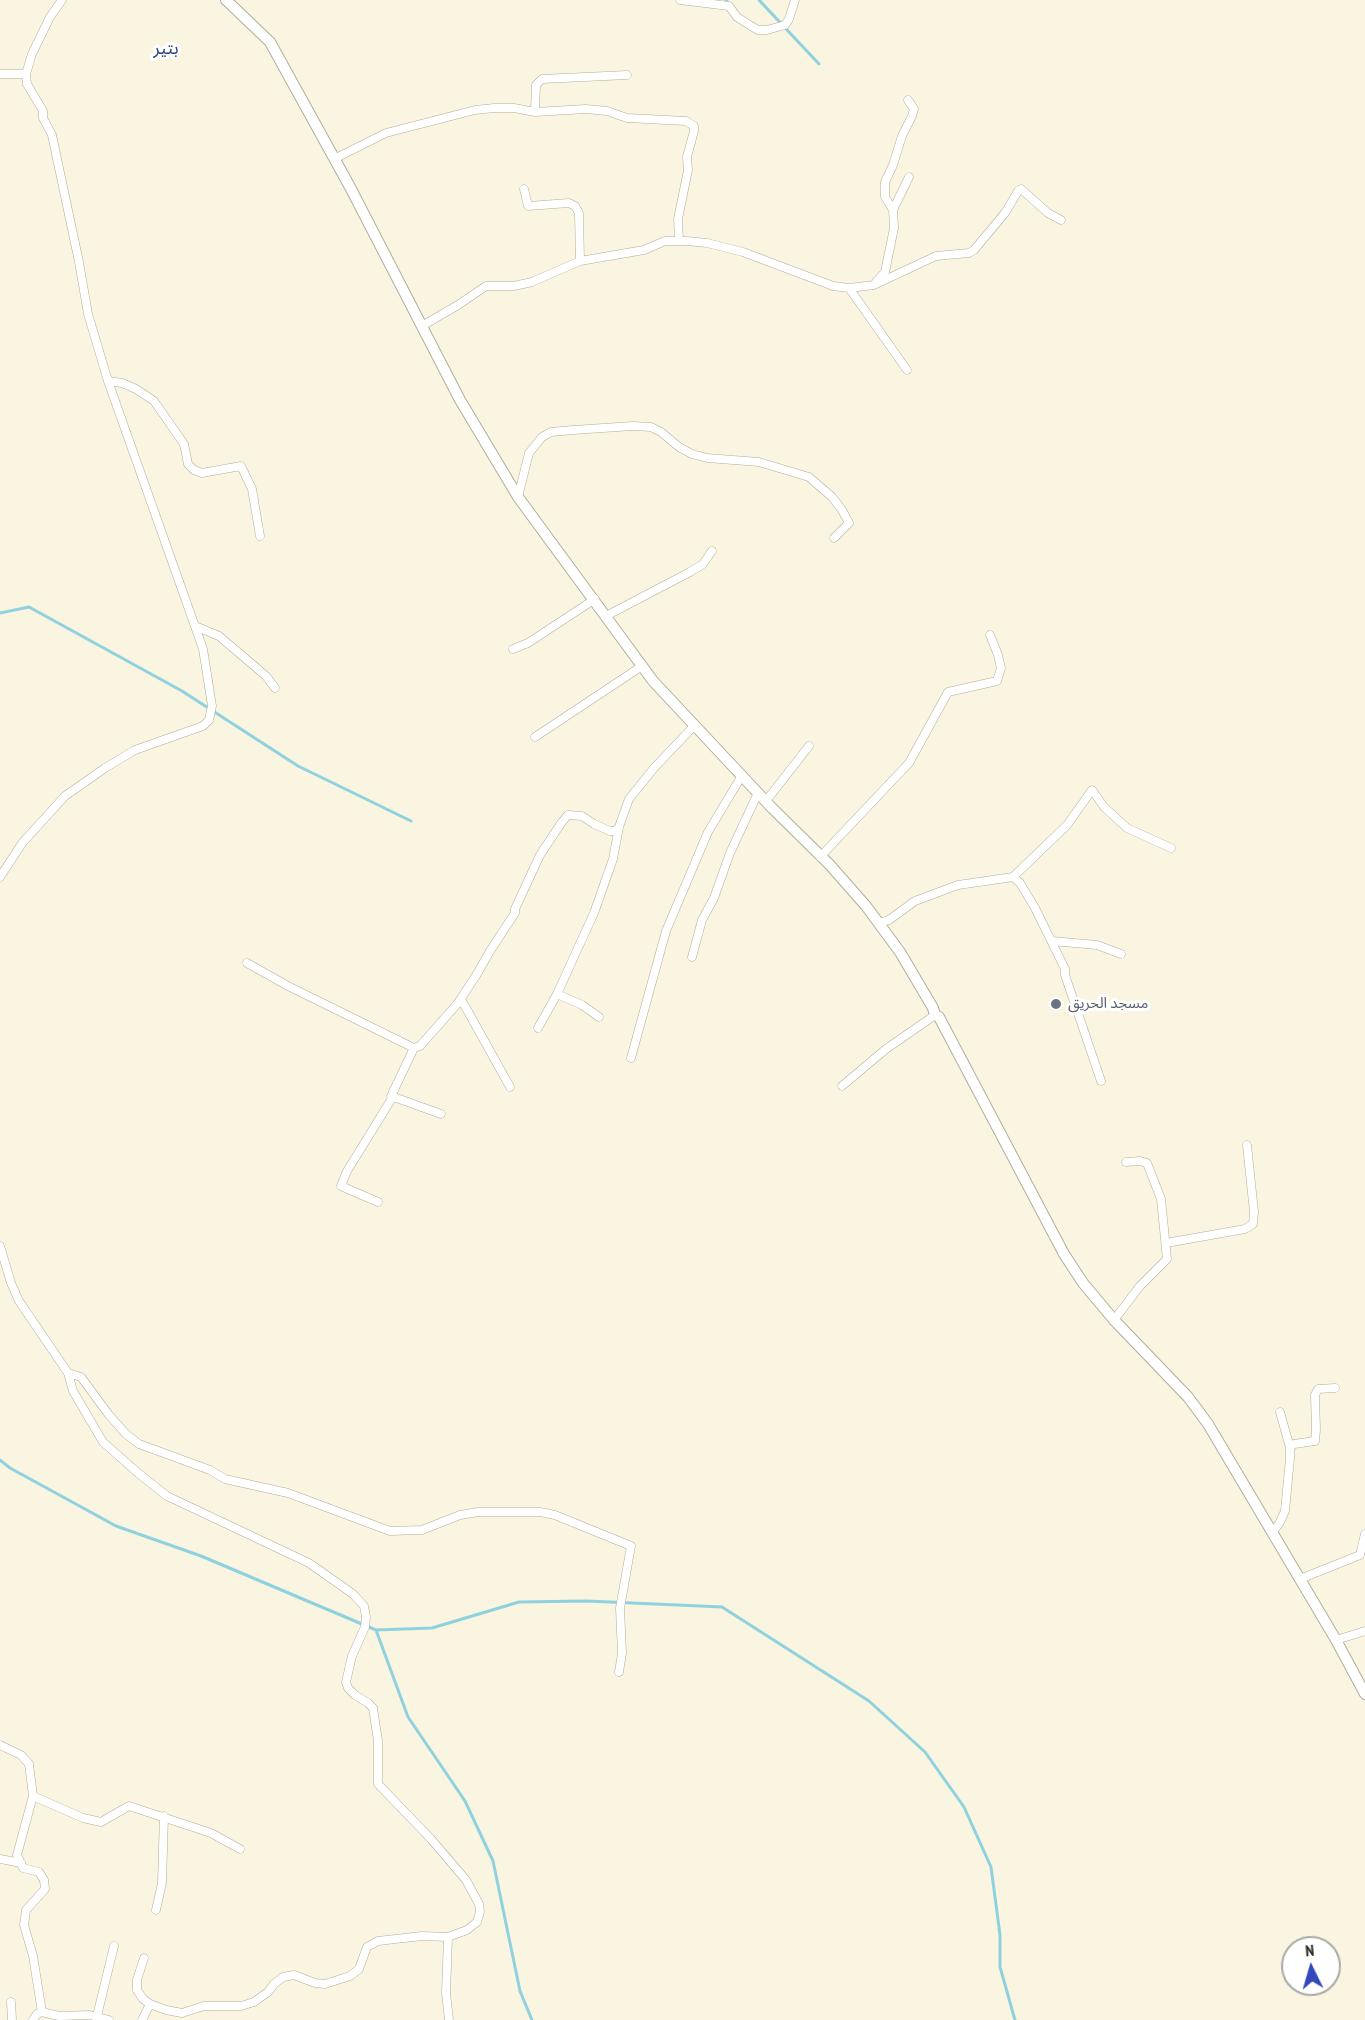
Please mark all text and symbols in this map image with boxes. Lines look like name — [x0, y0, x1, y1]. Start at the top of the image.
district label: بتير — [153, 38, 179, 60]
place label: مسجد الحريق — [1068, 995, 1148, 1013]
marker: مسجد الحريق — [1049, 997, 1063, 1011]
north arrow — [1281, 1936, 1341, 1996]
text: N — [1304, 1940, 1315, 1960]

